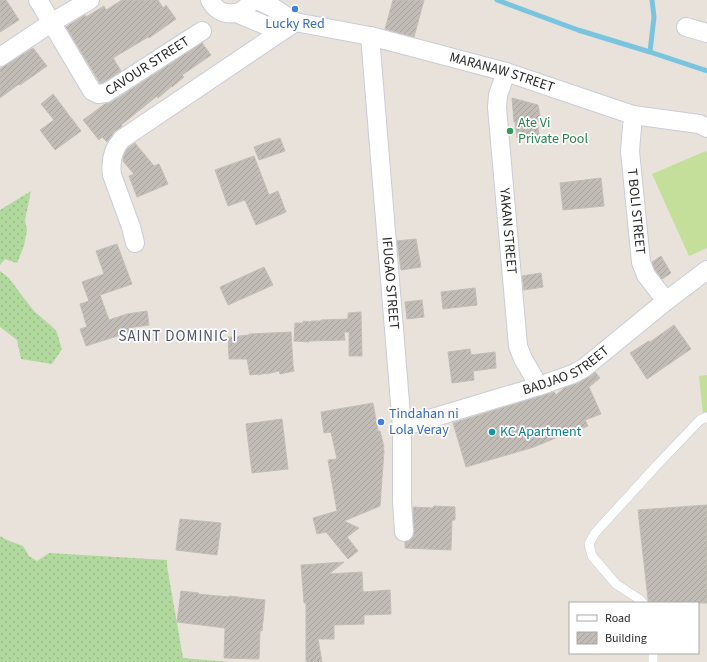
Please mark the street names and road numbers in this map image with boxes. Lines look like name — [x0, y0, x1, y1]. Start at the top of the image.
street label: CAVOUR STREET — [102, 31, 194, 101]
street label: MARANAW STREET — [447, 47, 558, 98]
street label: T BOLI STREET — [622, 168, 650, 256]
street label: YAKAN STREET — [494, 186, 522, 276]
street label: IFUGAO STREET — [376, 236, 404, 331]
street label: BADJAO STREET — [520, 341, 614, 400]

